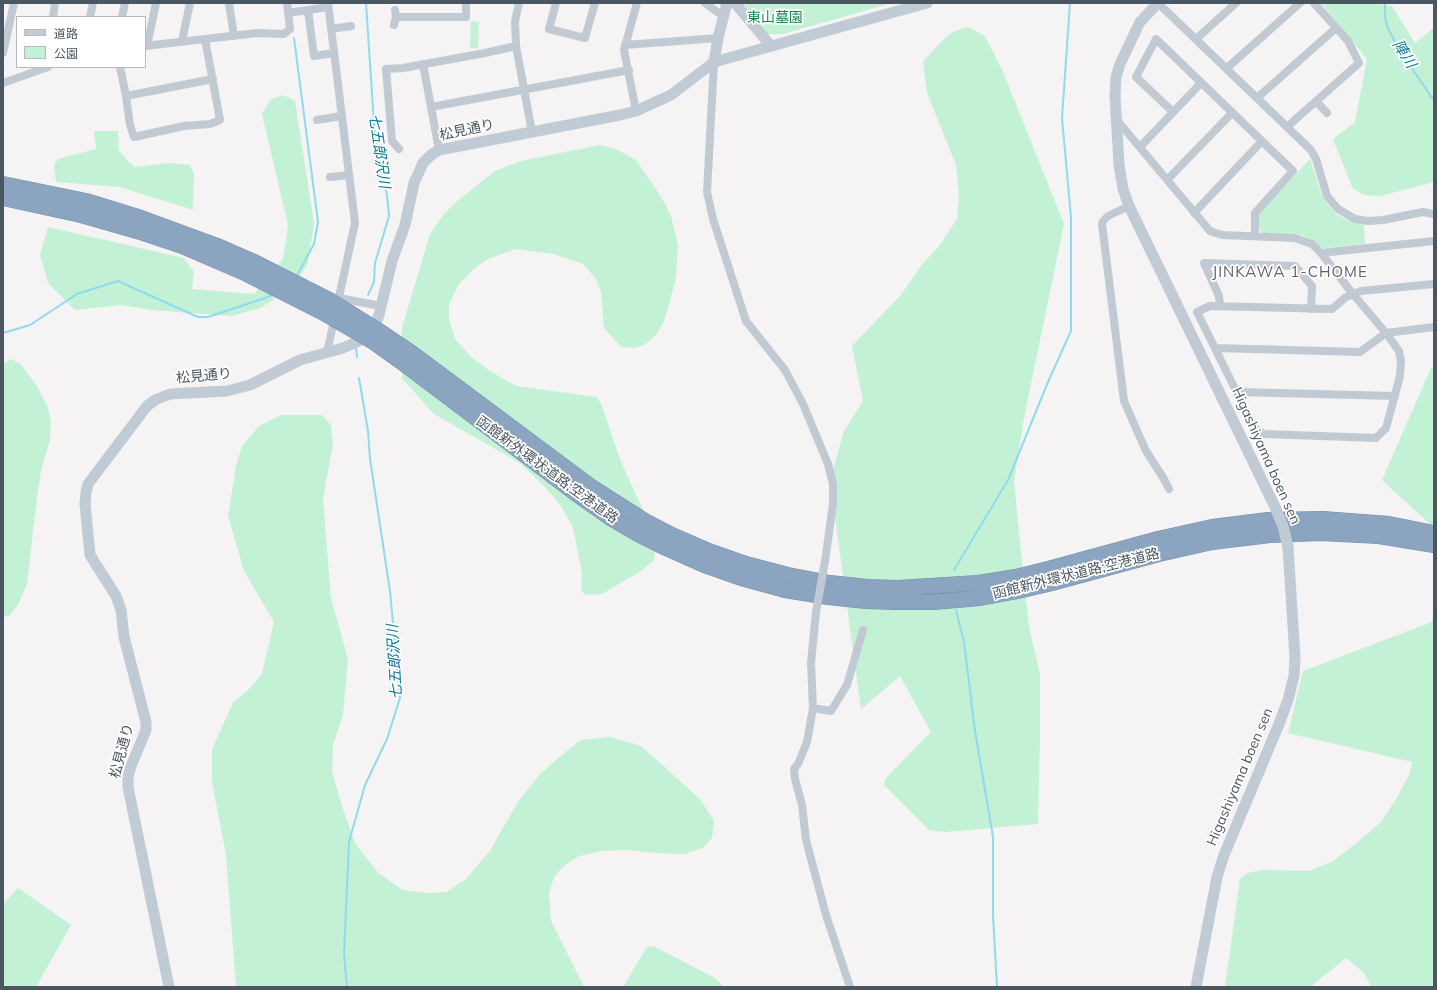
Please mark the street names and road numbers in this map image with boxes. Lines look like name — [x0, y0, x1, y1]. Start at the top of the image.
street label: 松見通り — [438, 116, 496, 144]
street label: 松見通り — [175, 365, 233, 387]
street label: Higashiyama boen sen — [1228, 385, 1304, 527]
street label: 函館新外環状道路;空港道路 — [473, 413, 621, 527]
street label: 函館新外環状道路;空港道路 — [991, 545, 1161, 603]
street label: Higashiyama boen sen — [1203, 706, 1277, 848]
street label: 松見通り — [107, 722, 137, 780]

